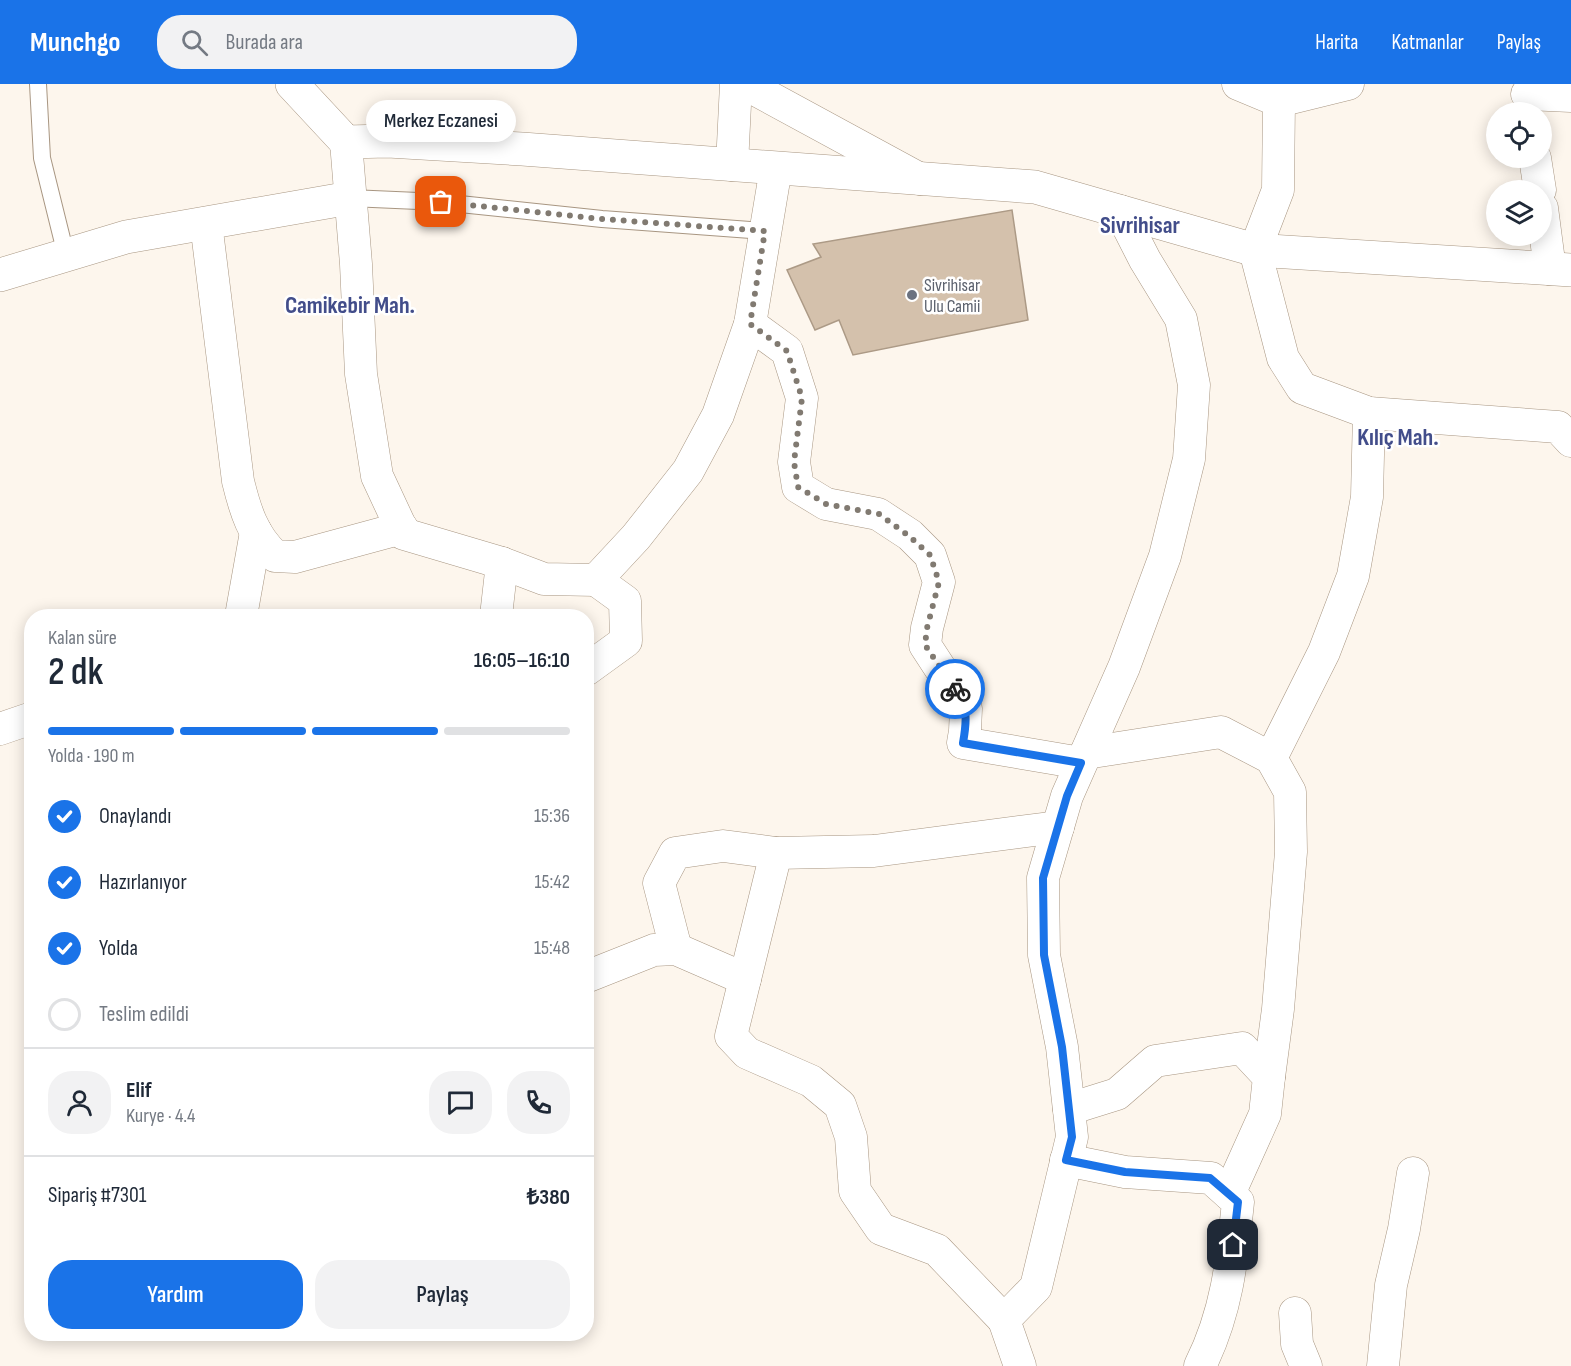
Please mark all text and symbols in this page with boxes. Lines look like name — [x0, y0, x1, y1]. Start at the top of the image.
search box — [157, 15, 577, 69]
text: Munchgo — [30, 26, 121, 59]
icon: search — [178, 26, 211, 59]
text: Burada ara — [226, 29, 303, 56]
text: Harita — [1315, 30, 1358, 55]
text: Katmanlar — [1391, 30, 1464, 55]
text: Paylaş — [1497, 30, 1541, 55]
callout: Merkez Eczanesi — [366, 100, 516, 142]
map controls — [1486, 102, 1552, 246]
button: locate — [1486, 102, 1552, 168]
text: Merkez Eczanesi — [384, 109, 498, 133]
pin — [415, 176, 466, 227]
button: layers — [1486, 180, 1552, 246]
icon: bag — [424, 185, 457, 218]
district label: Sivrihisar — [1100, 211, 1181, 240]
place label: Sivrihisar Ulu Camii — [924, 275, 980, 317]
marker: Sivrihisar Ulu Camii — [905, 288, 919, 302]
district label: Camikebir Mah. — [285, 291, 415, 320]
district label: Kılıç Mah. — [1357, 423, 1439, 452]
text: Kalan süre — [48, 626, 117, 650]
text: 16:05–16:10 — [474, 647, 570, 674]
text: 2 dk — [48, 649, 103, 696]
courier — [925, 659, 985, 719]
icon: bike — [939, 673, 972, 706]
text: Yolda · 190 m — [48, 744, 135, 768]
icon: check — [48, 800, 81, 833]
text: Onaylandı — [99, 803, 171, 830]
text: 15:36 — [534, 804, 570, 828]
icon: check — [48, 866, 81, 899]
text: Hazırlanıyor — [99, 869, 187, 896]
text: 15:42 — [535, 870, 570, 894]
icon: check — [48, 932, 81, 965]
text: Yolda — [99, 935, 138, 962]
text: 15:48 — [534, 936, 570, 960]
text: Teslim edildi — [99, 1001, 189, 1028]
button: person — [48, 1071, 111, 1134]
button: chat — [429, 1071, 492, 1134]
button: phone — [507, 1071, 570, 1134]
text: Elif — [126, 1077, 152, 1104]
text: Kurye · 4.4 — [126, 1104, 195, 1128]
text: Sipariş #7301 — [48, 1182, 146, 1209]
text: ₺380 — [527, 1184, 570, 1211]
pin — [1207, 1219, 1258, 1270]
icon: home — [1216, 1228, 1249, 1261]
button: Yardım — [48, 1260, 303, 1329]
button: Paylaş — [315, 1260, 570, 1329]

